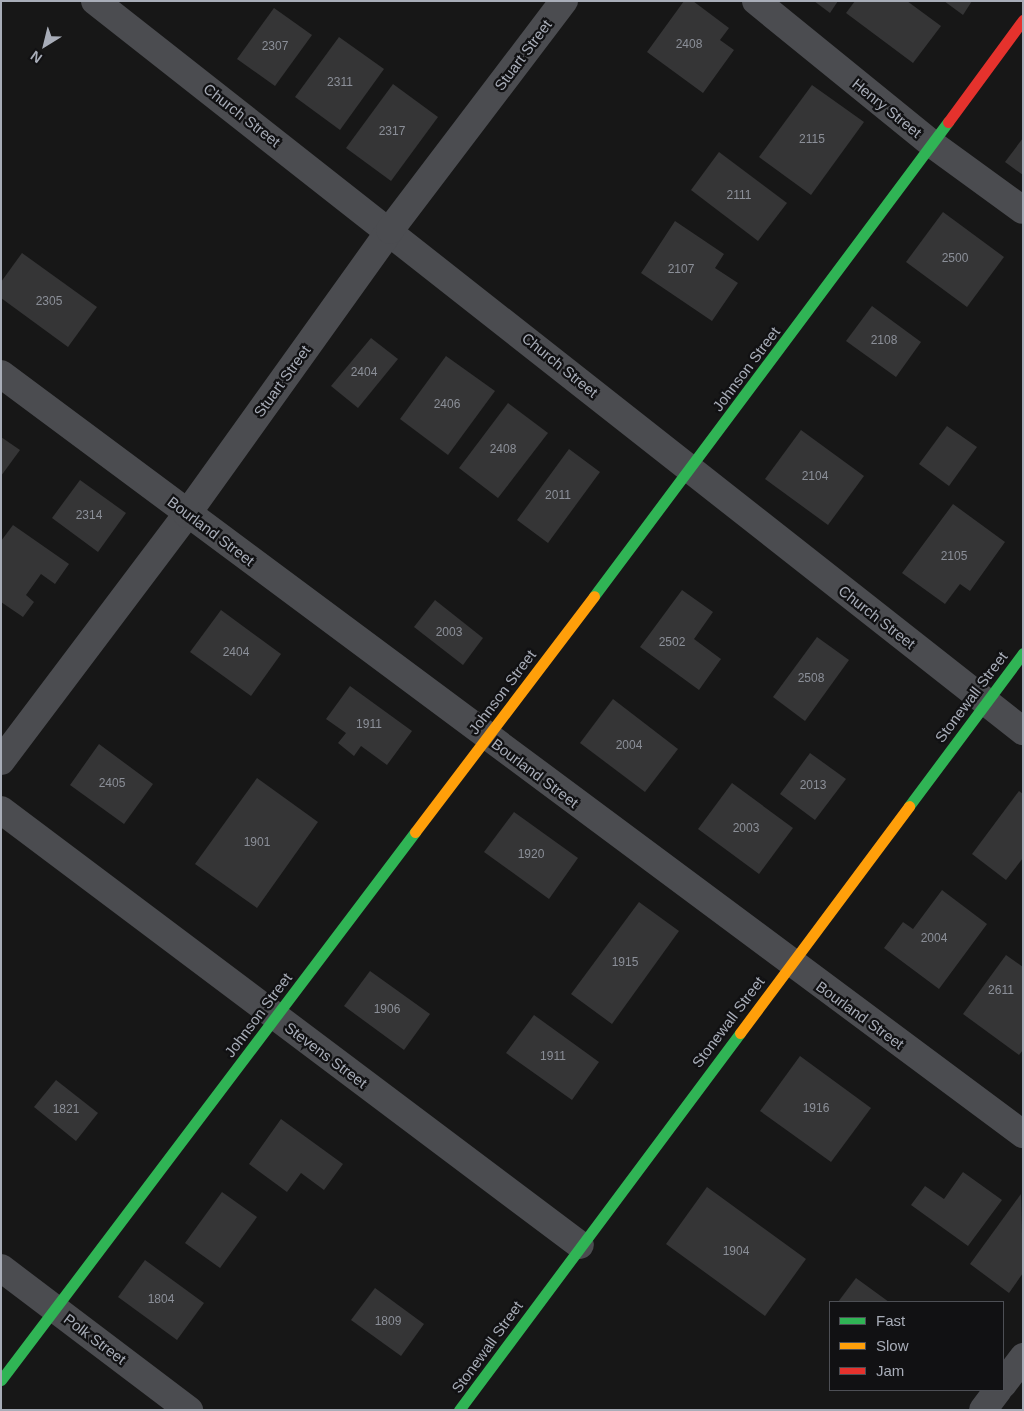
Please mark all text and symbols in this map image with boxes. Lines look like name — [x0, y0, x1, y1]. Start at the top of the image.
street label: Stuart Street — [490, 16, 556, 94]
north arrow — [20, 20, 70, 70]
house number: 2408 — [676, 38, 702, 52]
house number: 2307 — [262, 40, 288, 54]
text: N — [27, 48, 45, 67]
street label: Henry Street — [849, 75, 925, 141]
house number: 2311 — [327, 76, 353, 90]
street label: Church Street — [200, 79, 284, 151]
house number: 2317 — [379, 125, 405, 139]
house number: 2115 — [799, 133, 825, 147]
house number: 2111 — [727, 189, 751, 203]
house number: 2500 — [942, 252, 968, 266]
house number: 2107 — [668, 263, 694, 277]
house number: 2305 — [36, 295, 62, 309]
street label: Johnson Street — [708, 323, 784, 415]
street label: Church Street — [518, 329, 602, 401]
house number: 2108 — [871, 334, 897, 348]
street label: Stuart Street — [250, 342, 314, 420]
house number: 2404 — [351, 366, 377, 380]
house number: 2406 — [434, 398, 460, 412]
house number: 2408 — [490, 443, 516, 457]
house number: 2104 — [802, 470, 828, 484]
house number: 2011 — [545, 489, 571, 503]
street label: Bourland Street — [164, 492, 258, 570]
house number: 2314 — [76, 509, 102, 523]
house number: 2105 — [941, 550, 967, 564]
street label: Church Street — [835, 581, 919, 653]
house number: 2003 — [436, 626, 462, 640]
house number: 2502 — [659, 636, 685, 650]
house number: 2404 — [223, 646, 249, 660]
street label: Johnson Street — [464, 646, 540, 738]
street label: Stonewall Street — [931, 648, 1011, 746]
house number: 2508 — [798, 672, 824, 686]
house number: 1911 — [356, 718, 382, 732]
street label: Bourland Street — [488, 734, 582, 812]
house number: 2004 — [616, 739, 642, 753]
house number: 2405 — [99, 777, 125, 791]
house number: 2013 — [800, 779, 826, 793]
house number: 2003 — [733, 822, 759, 836]
house number: 1901 — [244, 836, 270, 850]
house number: 1920 — [518, 848, 544, 862]
house number: 2004 — [921, 932, 947, 946]
house number: 1915 — [612, 956, 638, 970]
street label: Johnson Street — [220, 969, 296, 1061]
street label: Stonewall Street — [688, 973, 768, 1071]
street label: Bourland Street — [813, 977, 907, 1053]
house number: 2611 — [988, 984, 1014, 998]
house number: 1906 — [374, 1003, 400, 1017]
street label: Stevens Street — [281, 1018, 371, 1092]
house number: 1911 — [540, 1050, 566, 1064]
house number: 1916 — [803, 1102, 829, 1116]
house number: 1821 — [53, 1103, 79, 1117]
house number: 1904 — [723, 1245, 749, 1259]
house number: 1804 — [148, 1293, 174, 1307]
street label: Stonewall Street — [448, 1298, 526, 1396]
legend — [829, 1301, 1004, 1391]
street label: Polk Street — [60, 1310, 130, 1368]
text: Fast — [876, 1312, 905, 1329]
house number: 1809 — [375, 1315, 401, 1329]
text: Slow — [876, 1337, 909, 1354]
text: Jam — [876, 1362, 904, 1379]

